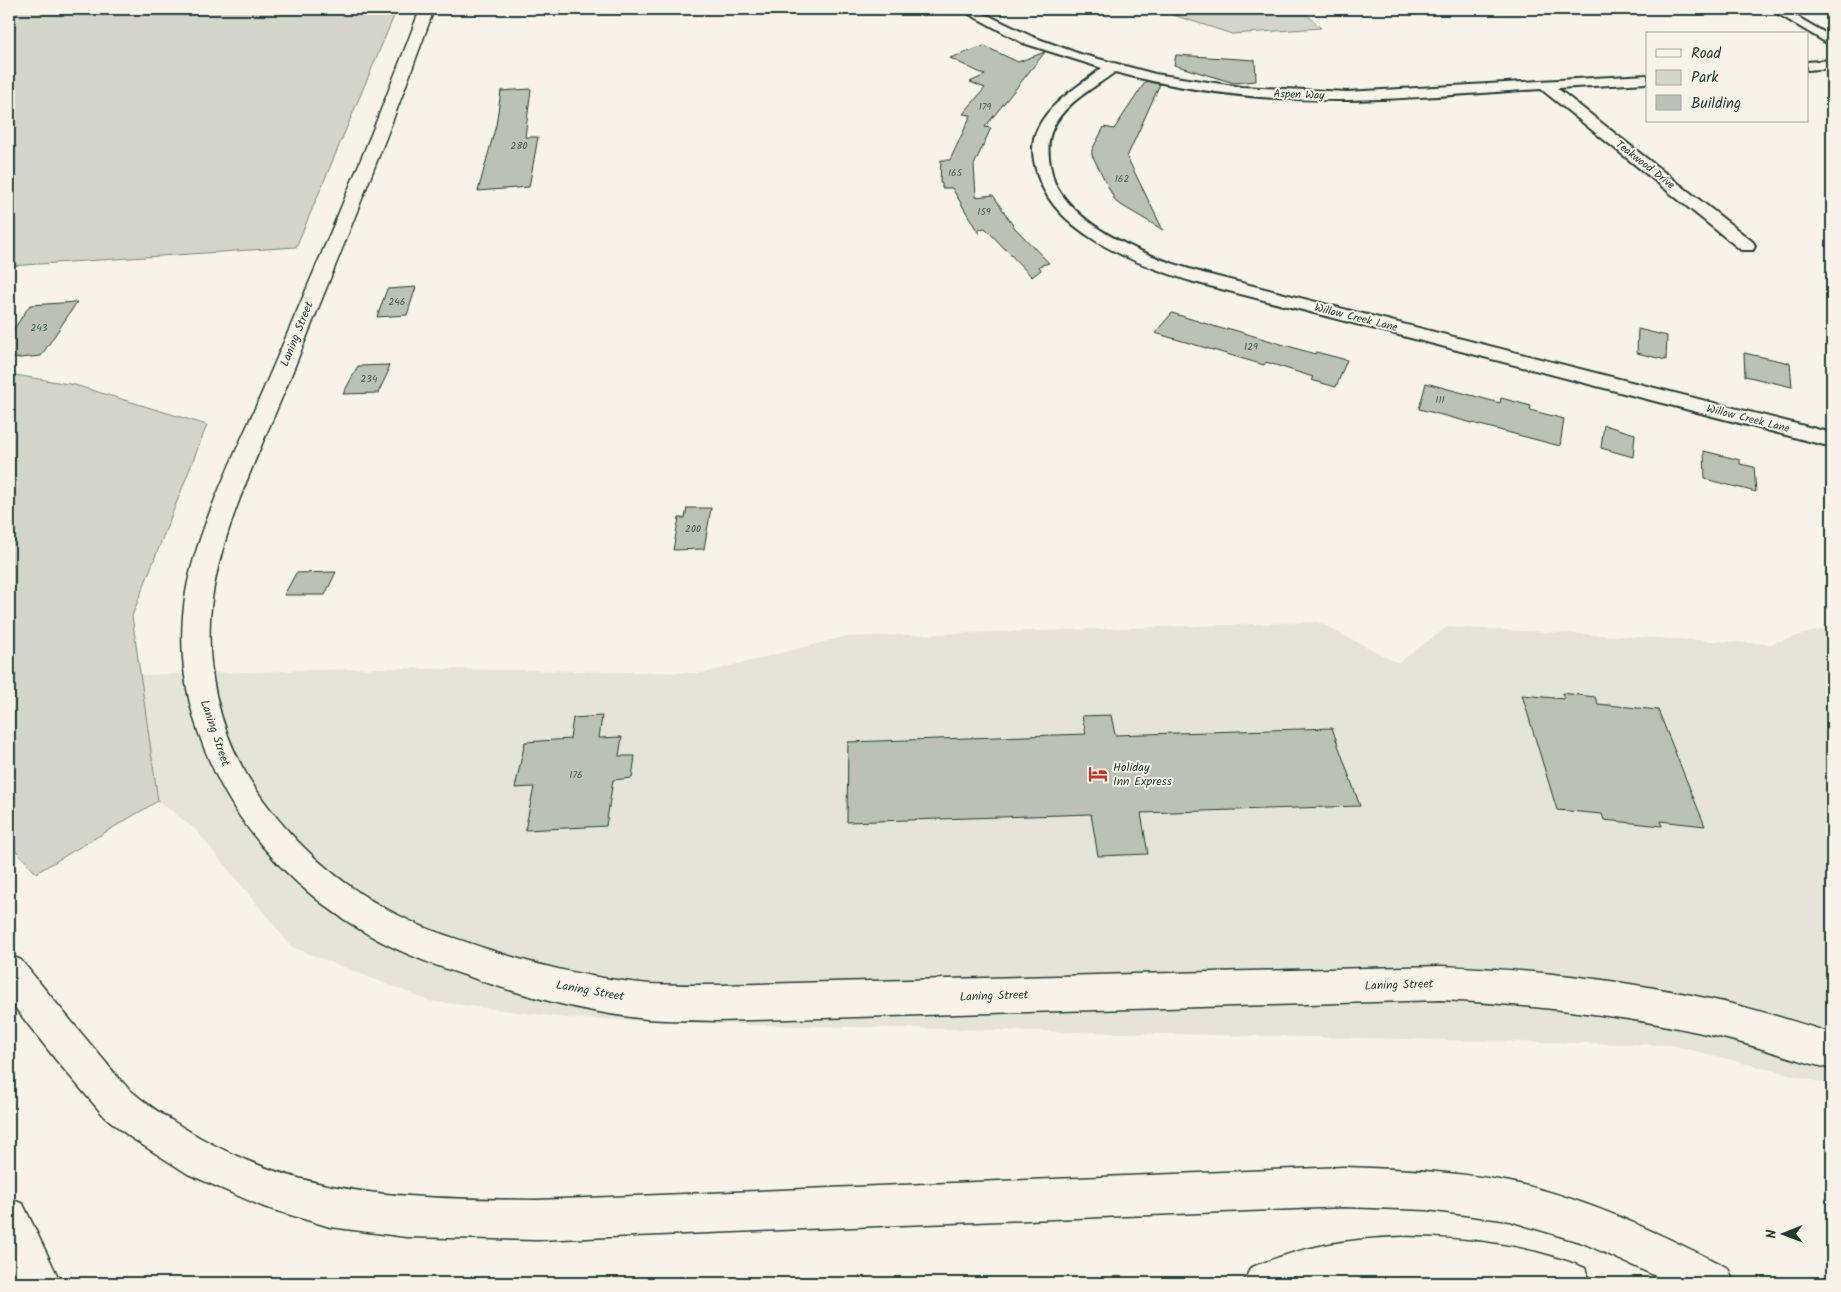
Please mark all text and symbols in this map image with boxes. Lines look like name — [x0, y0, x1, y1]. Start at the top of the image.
legend — [1646, 32, 1808, 122]
text: Road — [1691, 42, 1722, 66]
text: Park — [1691, 66, 1719, 90]
street label: Aspen Way — [1273, 85, 1326, 105]
text: Building — [1691, 92, 1741, 116]
house number: 179 — [979, 99, 991, 115]
street label: Teakwood Drive — [1611, 136, 1679, 194]
house number: 280 — [511, 138, 527, 154]
house number: 165 — [948, 165, 963, 181]
house number: 162 — [1115, 171, 1129, 187]
house number: 159 — [977, 204, 991, 220]
house number: 246 — [389, 294, 405, 310]
street label: Laning Street — [275, 298, 319, 369]
street label: Willow Creek Lane — [1313, 299, 1399, 337]
house number: 243 — [30, 320, 48, 336]
house number: 129 — [1244, 339, 1258, 355]
house number: 234 — [360, 371, 378, 387]
house number: 111 — [1435, 392, 1445, 408]
street label: Willow Creek Lane — [1705, 400, 1791, 438]
house number: 200 — [685, 521, 701, 537]
street label: Laning Street — [195, 697, 235, 769]
place label: Holiday Inn Express — [1113, 758, 1172, 791]
hotel icon: Holiday Inn Express — [1087, 763, 1109, 785]
house number: 176 — [569, 767, 583, 783]
street label: Laning Street — [1364, 974, 1434, 996]
street label: Laning Street — [554, 976, 626, 1006]
street label: Laning Street — [959, 985, 1029, 1007]
north arrow — [1758, 1210, 1808, 1260]
text: N — [1761, 1229, 1783, 1239]

